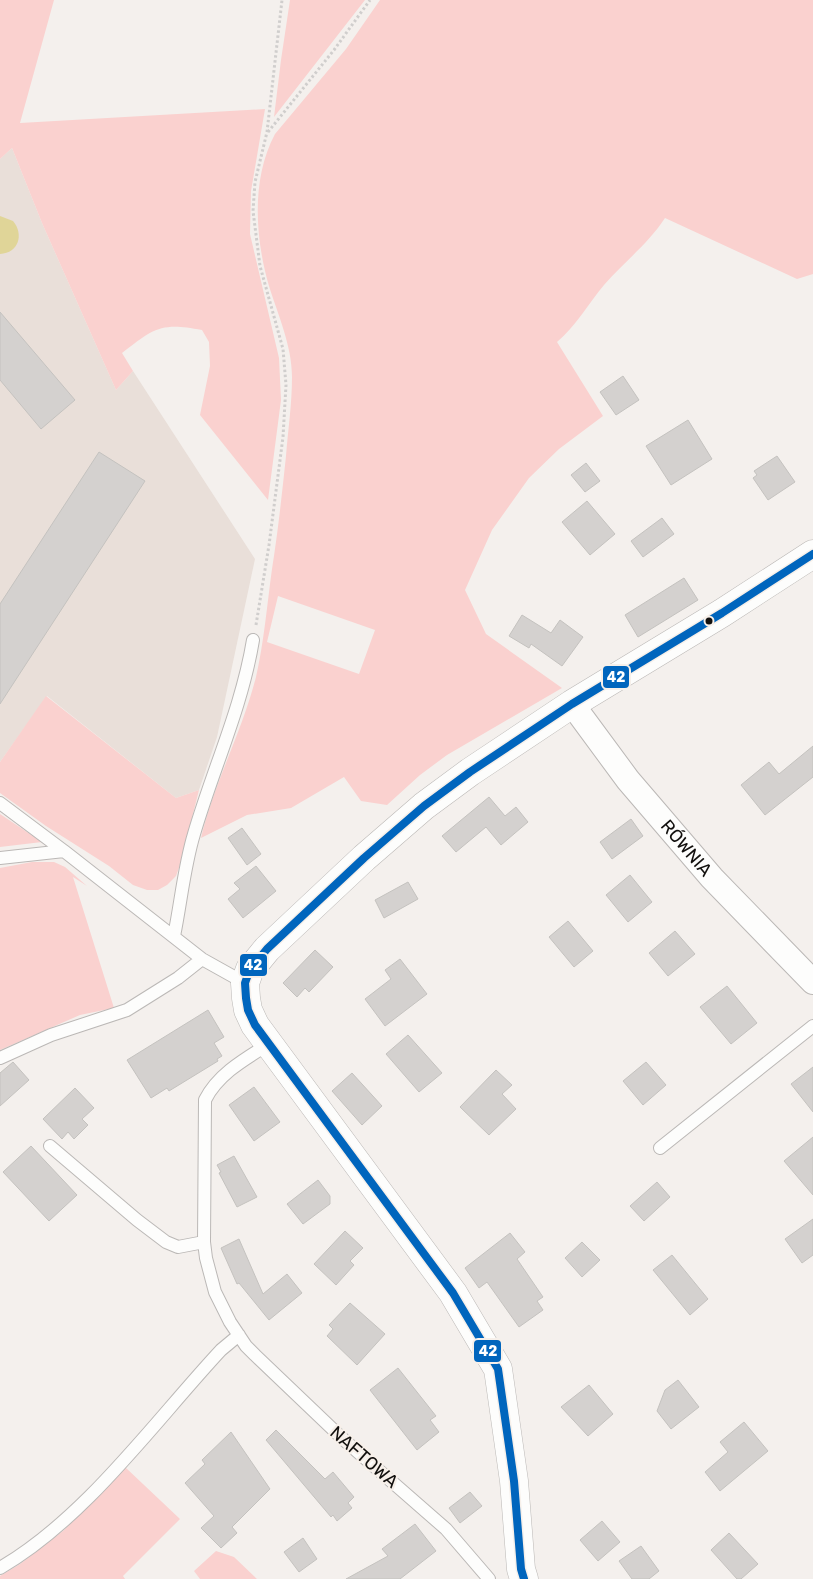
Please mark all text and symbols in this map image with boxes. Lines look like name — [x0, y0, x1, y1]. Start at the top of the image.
unlabelled marker — [704, 616, 714, 626]
line badge: 42 — [602, 665, 630, 689]
text: 42 — [607, 669, 625, 686]
street label: RÓWNIA — [656, 815, 717, 881]
line badge: 42 — [239, 953, 268, 977]
text: 42 — [244, 957, 262, 974]
line badge: 42 — [473, 1339, 502, 1363]
text: 42 — [479, 1343, 497, 1360]
street label: NAFTOWA — [325, 1421, 403, 1493]

